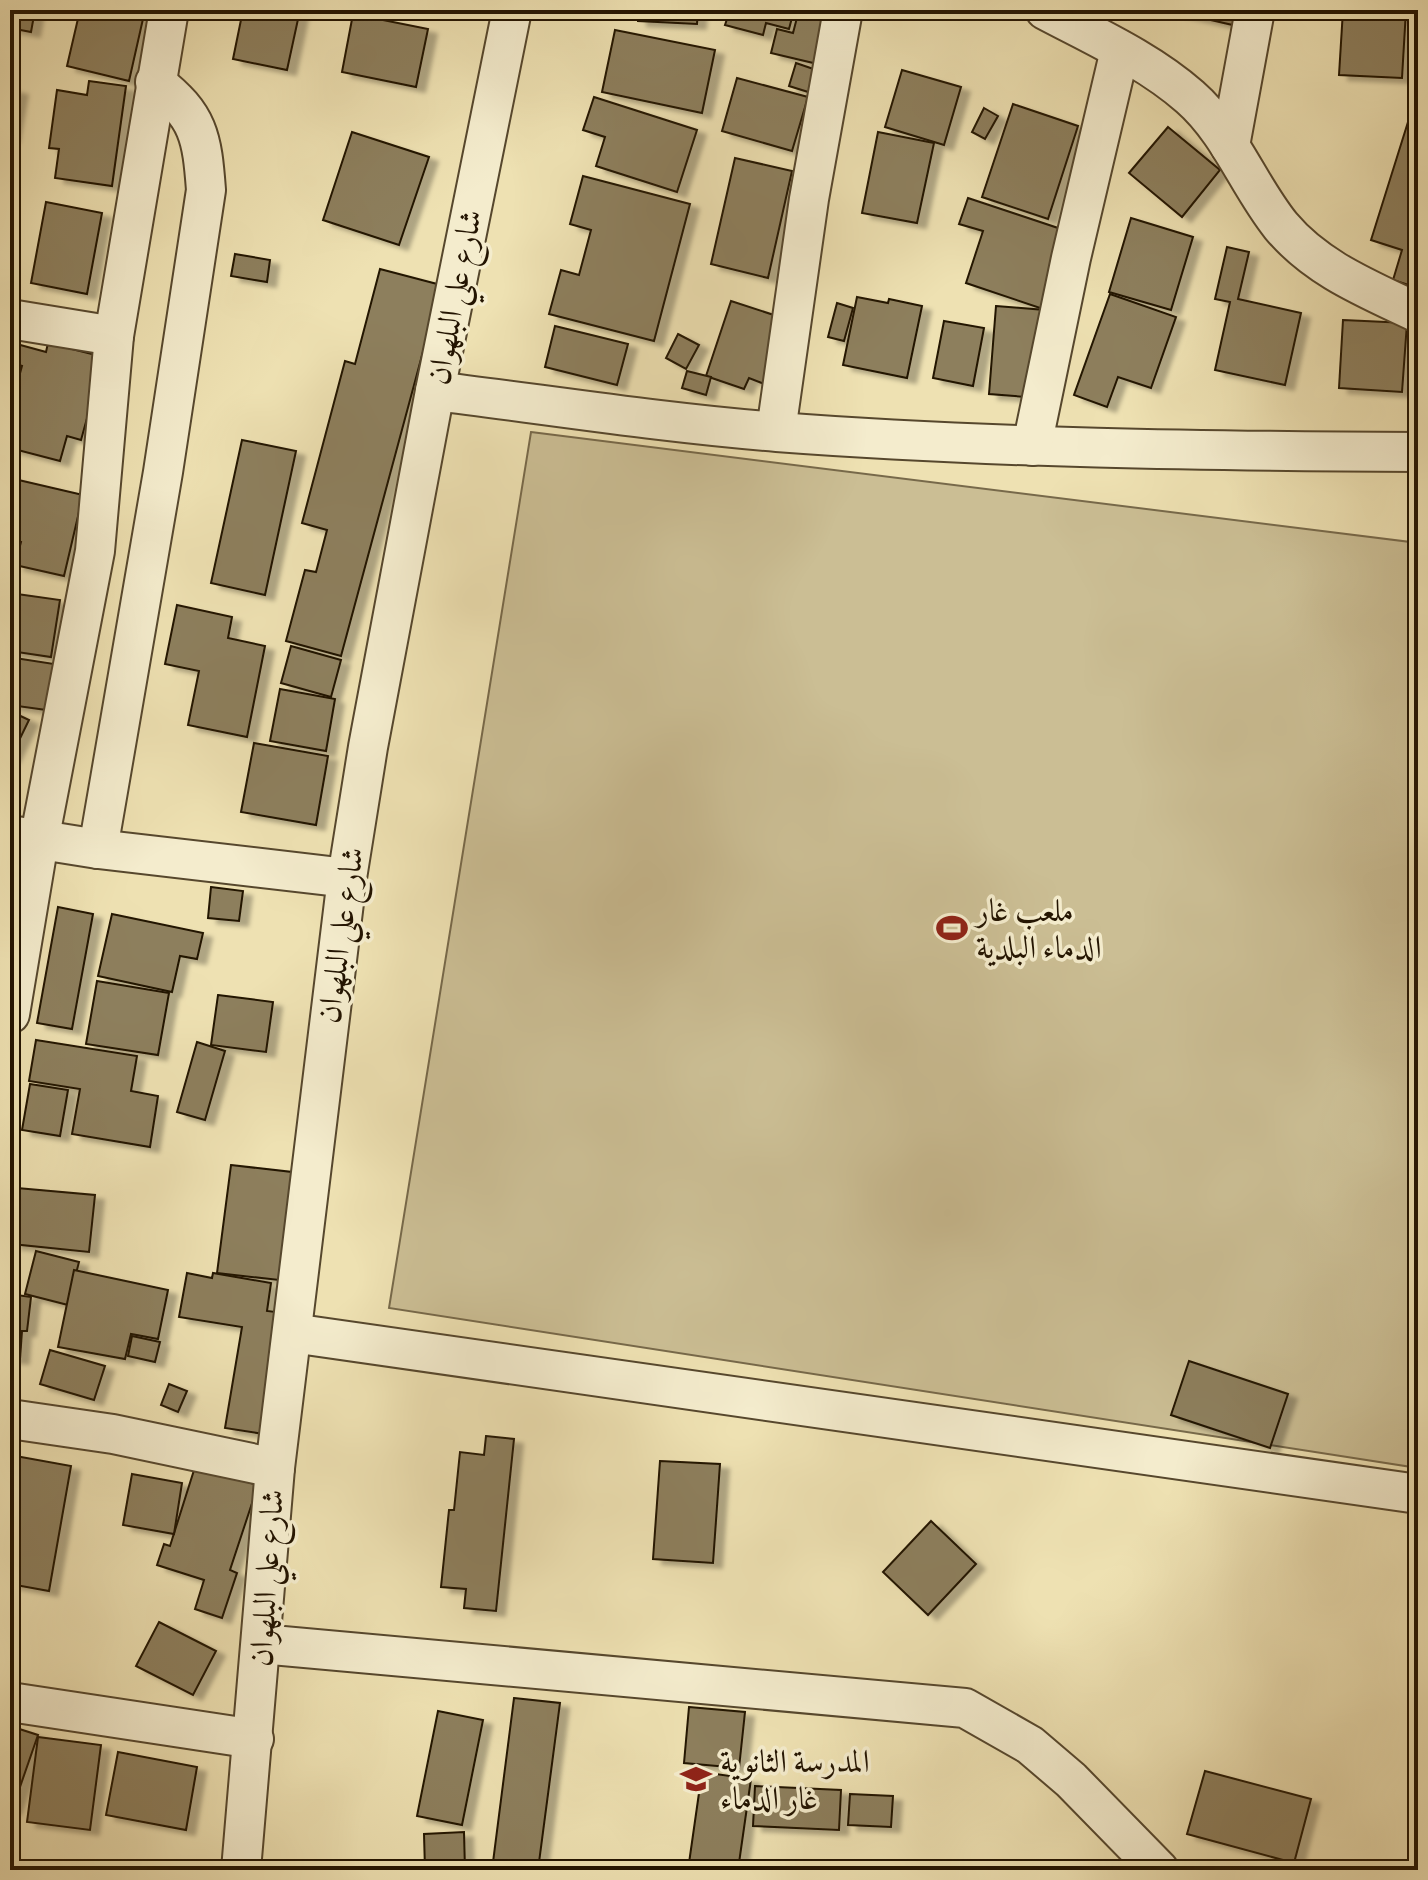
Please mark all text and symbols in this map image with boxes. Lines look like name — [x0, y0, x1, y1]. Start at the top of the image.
street label: شارع علي البلهوان — [418, 206, 501, 390]
street label: شارع علي البلهوان — [309, 844, 383, 1027]
place label: ملعب غار الدماء البلدية — [973, 891, 1102, 972]
sports icon: ملعب غار الدماء البلدية — [935, 911, 969, 945]
street label: شارع علي البلهوان — [241, 1488, 303, 1669]
place label: المدرسة الثانوية غار الدماء — [720, 1742, 870, 1823]
school or university icon: المدرسة الثانوية غار الدماء — [679, 1762, 713, 1796]

